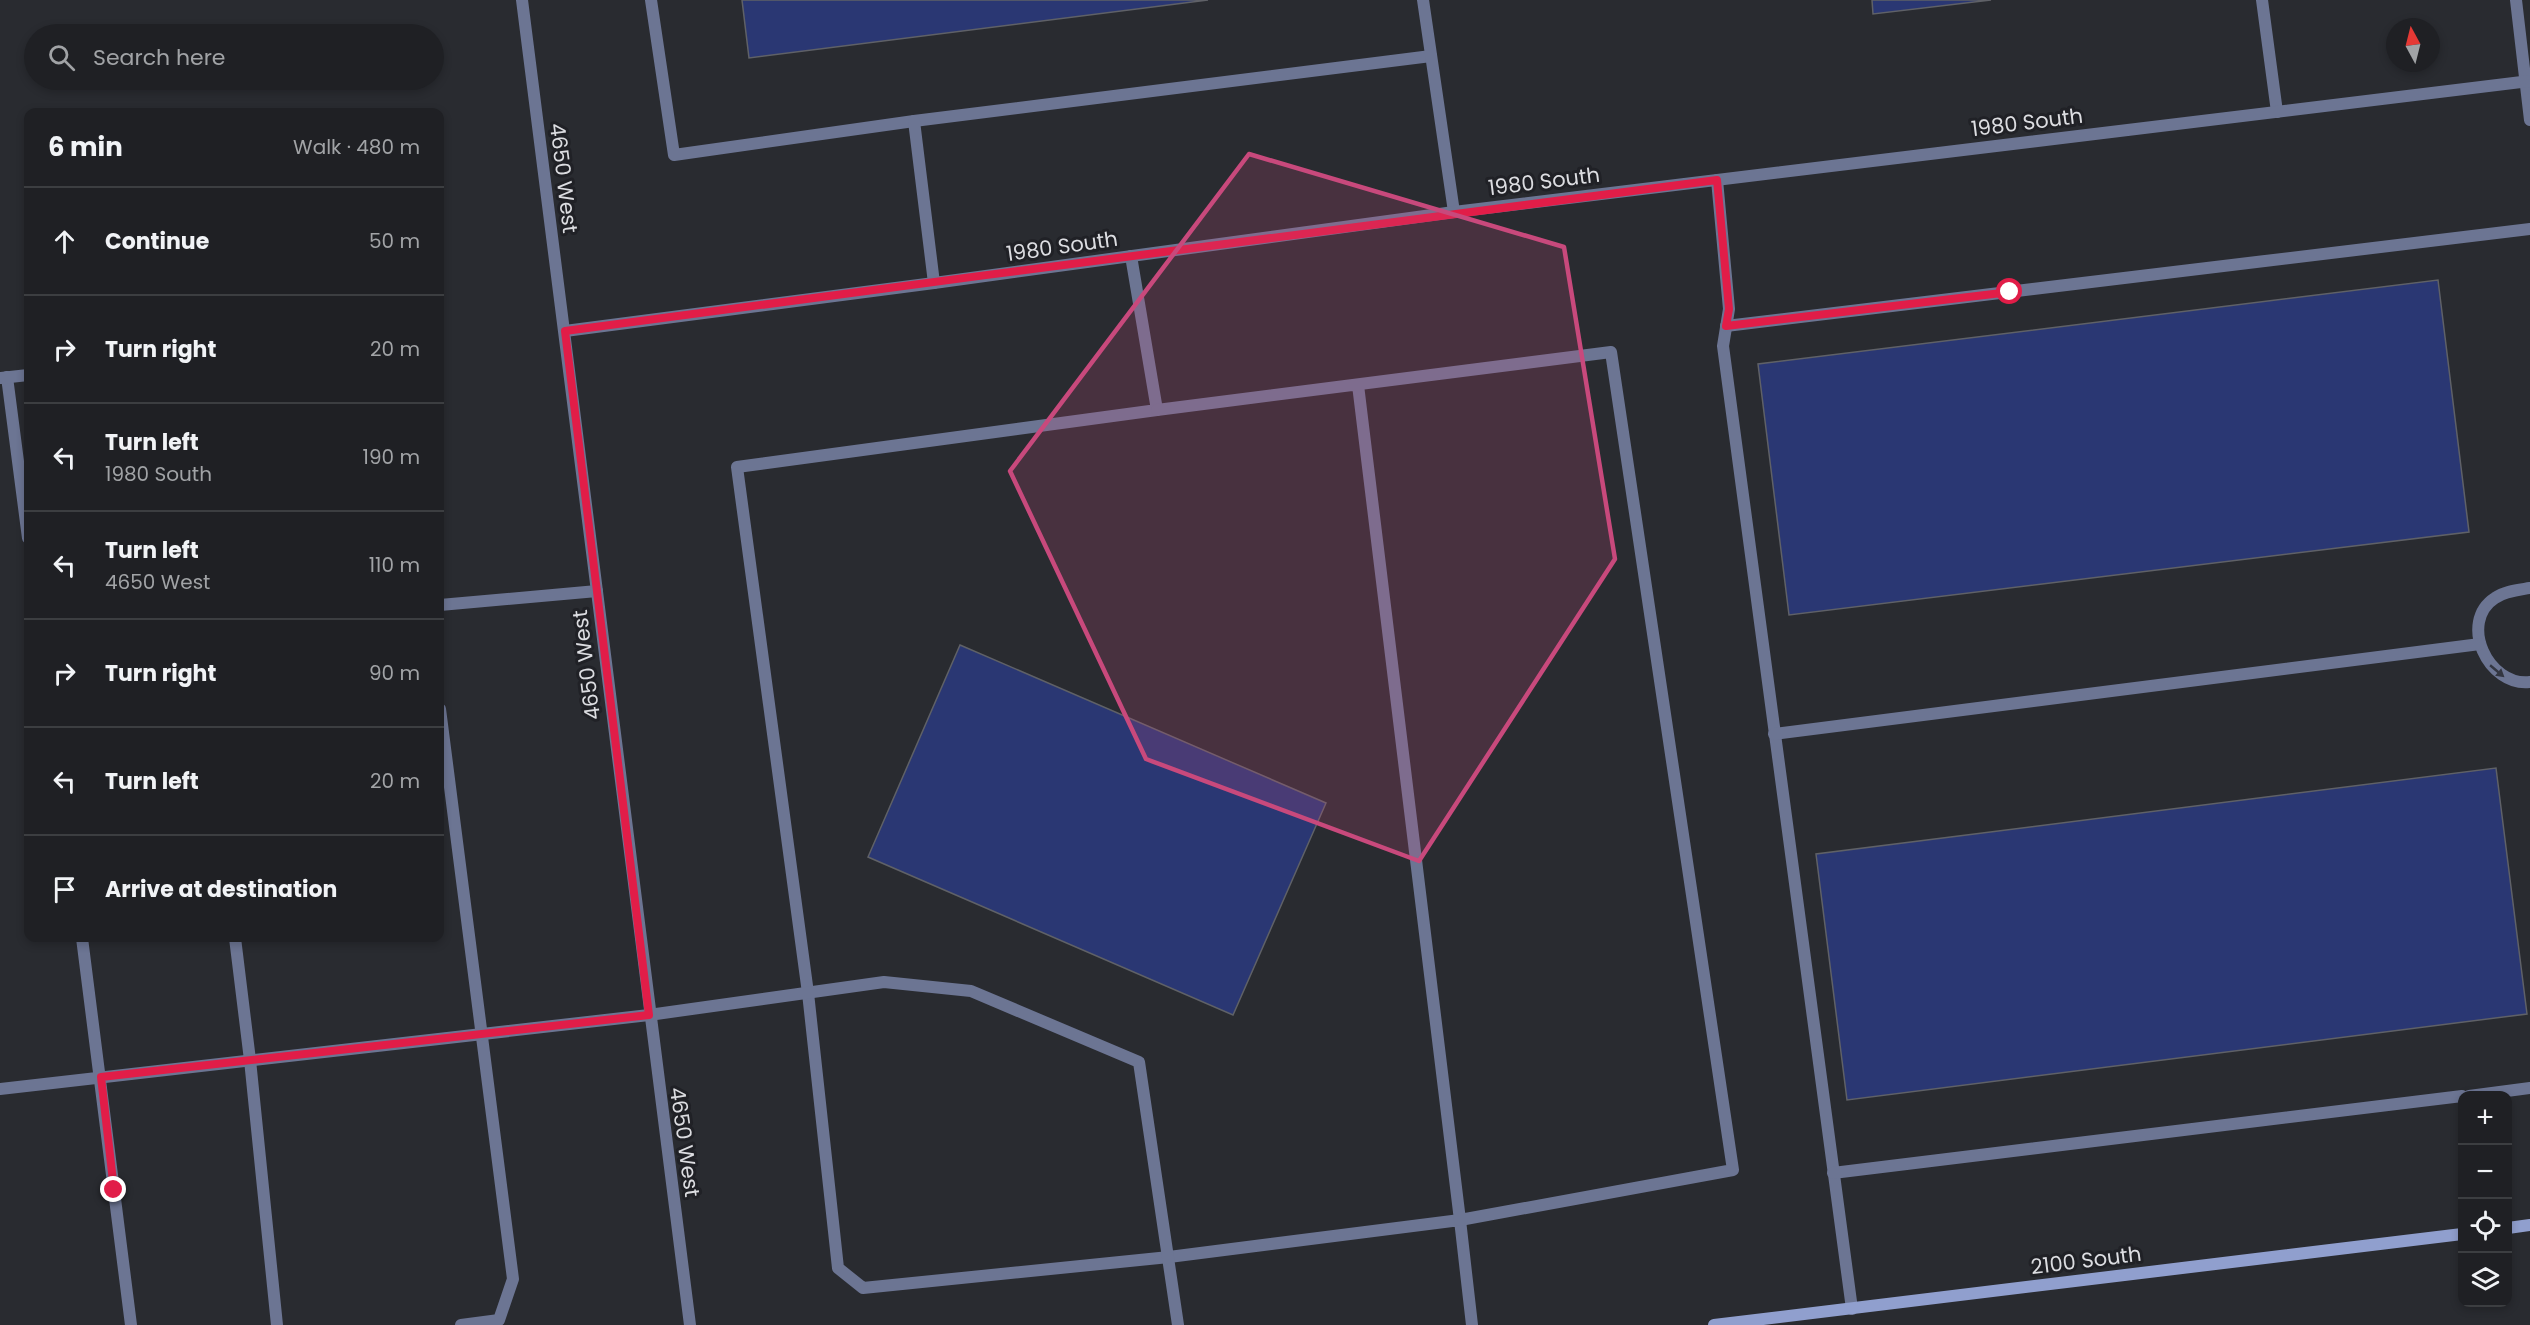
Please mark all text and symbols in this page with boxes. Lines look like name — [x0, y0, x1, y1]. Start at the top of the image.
north arrow — [2386, 18, 2440, 72]
search box — [24, 24, 444, 90]
icon: search — [45, 41, 78, 74]
text: Search here — [93, 42, 226, 73]
street label: 1980 South — [1970, 101, 2084, 143]
street label: 4650 West — [543, 121, 585, 235]
text: 6 min — [48, 129, 123, 165]
text: Walk · 480 m — [293, 133, 420, 161]
street label: 1980 South — [1487, 160, 1601, 202]
street label: 1980 South — [1004, 224, 1120, 268]
icon: ahead — [48, 225, 81, 258]
text: Continue — [105, 226, 209, 257]
text: 50 m — [369, 227, 420, 255]
route start — [1996, 278, 2022, 304]
icon: right — [48, 333, 81, 366]
text: Turn right — [105, 334, 216, 365]
text: 20 m — [370, 335, 420, 363]
text: Turn left — [105, 427, 199, 458]
icon: left — [48, 441, 81, 474]
text: 190 m — [363, 443, 420, 471]
text: 1980 South — [105, 460, 212, 488]
text: Turn left — [105, 535, 199, 566]
icon: left — [48, 549, 81, 582]
text: 110 m — [369, 551, 420, 579]
text: 4650 West — [105, 568, 210, 596]
street label: 4650 West — [565, 608, 607, 722]
icon: right — [48, 657, 81, 690]
text: Turn right — [105, 658, 216, 689]
text: 90 m — [369, 659, 420, 687]
one-way arrow — [2489, 664, 2505, 677]
icon: left — [48, 765, 81, 798]
text: Turn left — [105, 766, 199, 797]
text: 20 m — [370, 767, 420, 795]
icon: arrive — [48, 873, 81, 906]
text: Arrive at destination — [105, 874, 337, 905]
street label: 4650 West — [663, 1085, 707, 1199]
map controls — [2458, 1091, 2512, 1307]
button: + — [2458, 1091, 2512, 1145]
button: − — [2458, 1145, 2512, 1199]
route end — [100, 1176, 126, 1202]
button: locate — [2458, 1199, 2512, 1253]
street label: 2100 South — [2029, 1239, 2143, 1281]
button: layers — [2458, 1253, 2512, 1307]

